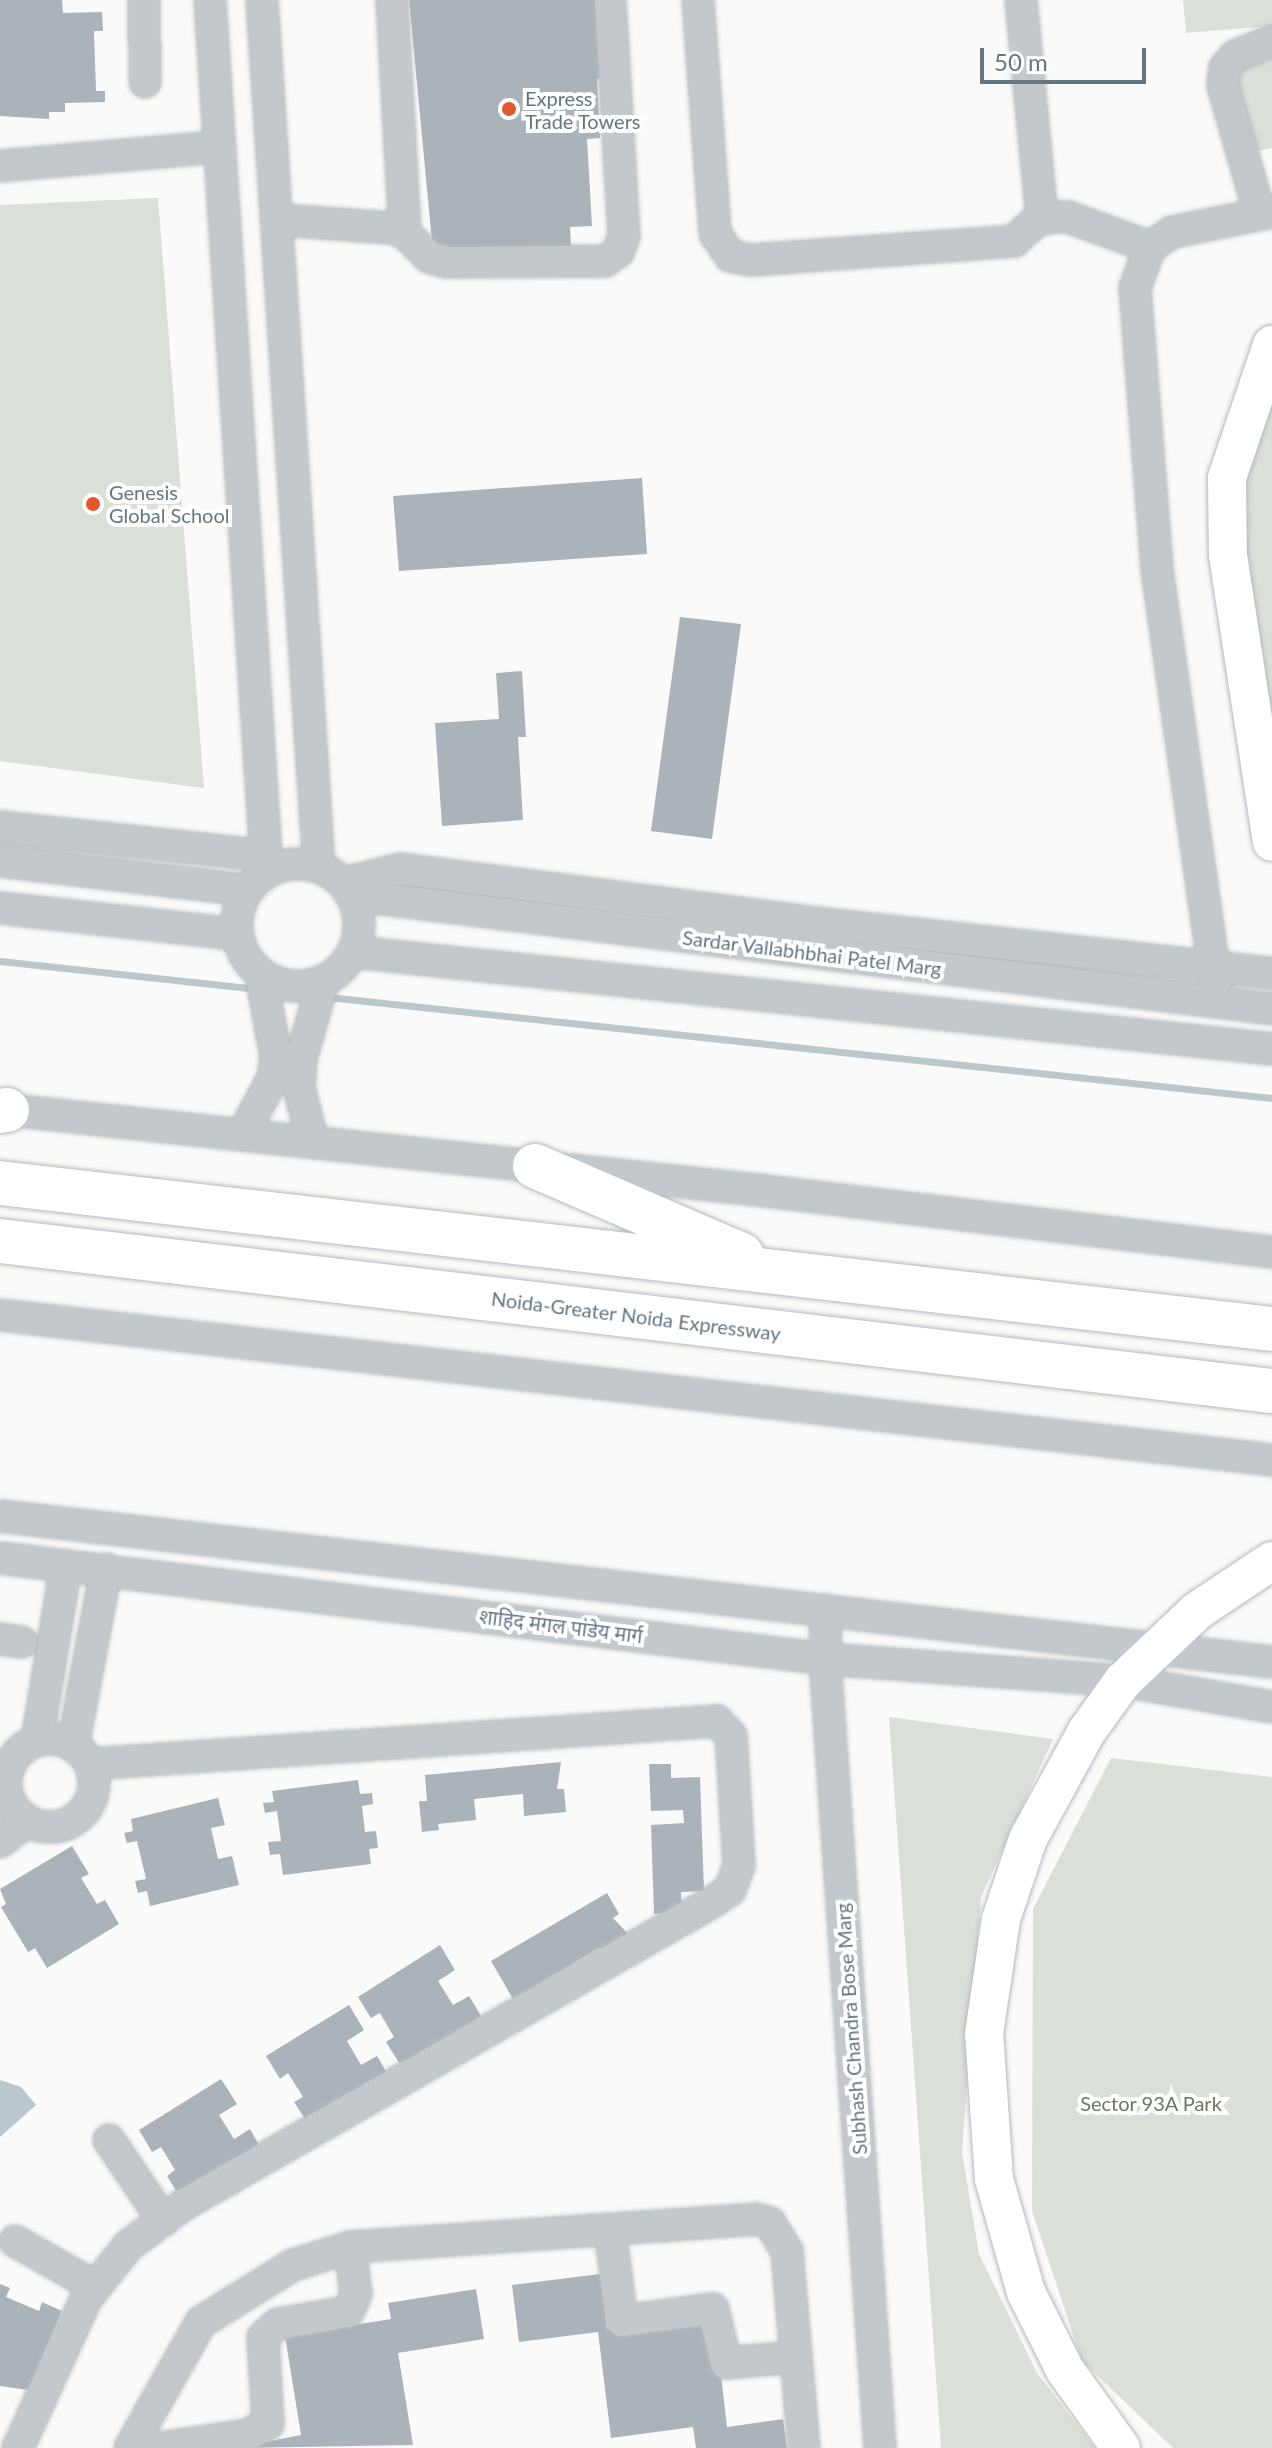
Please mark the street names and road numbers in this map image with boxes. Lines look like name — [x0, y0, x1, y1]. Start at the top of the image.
street label: Sardar Vallabhbhai Patel Marg — [681, 925, 943, 981]
street label: Noida-Greater Noida Expressway — [490, 1286, 782, 1346]
street label: शाहिद मंगल पांडेय मार्ग — [478, 1604, 644, 1648]
street label: Subhash Chandra Bose Marg — [830, 1902, 872, 2156]

